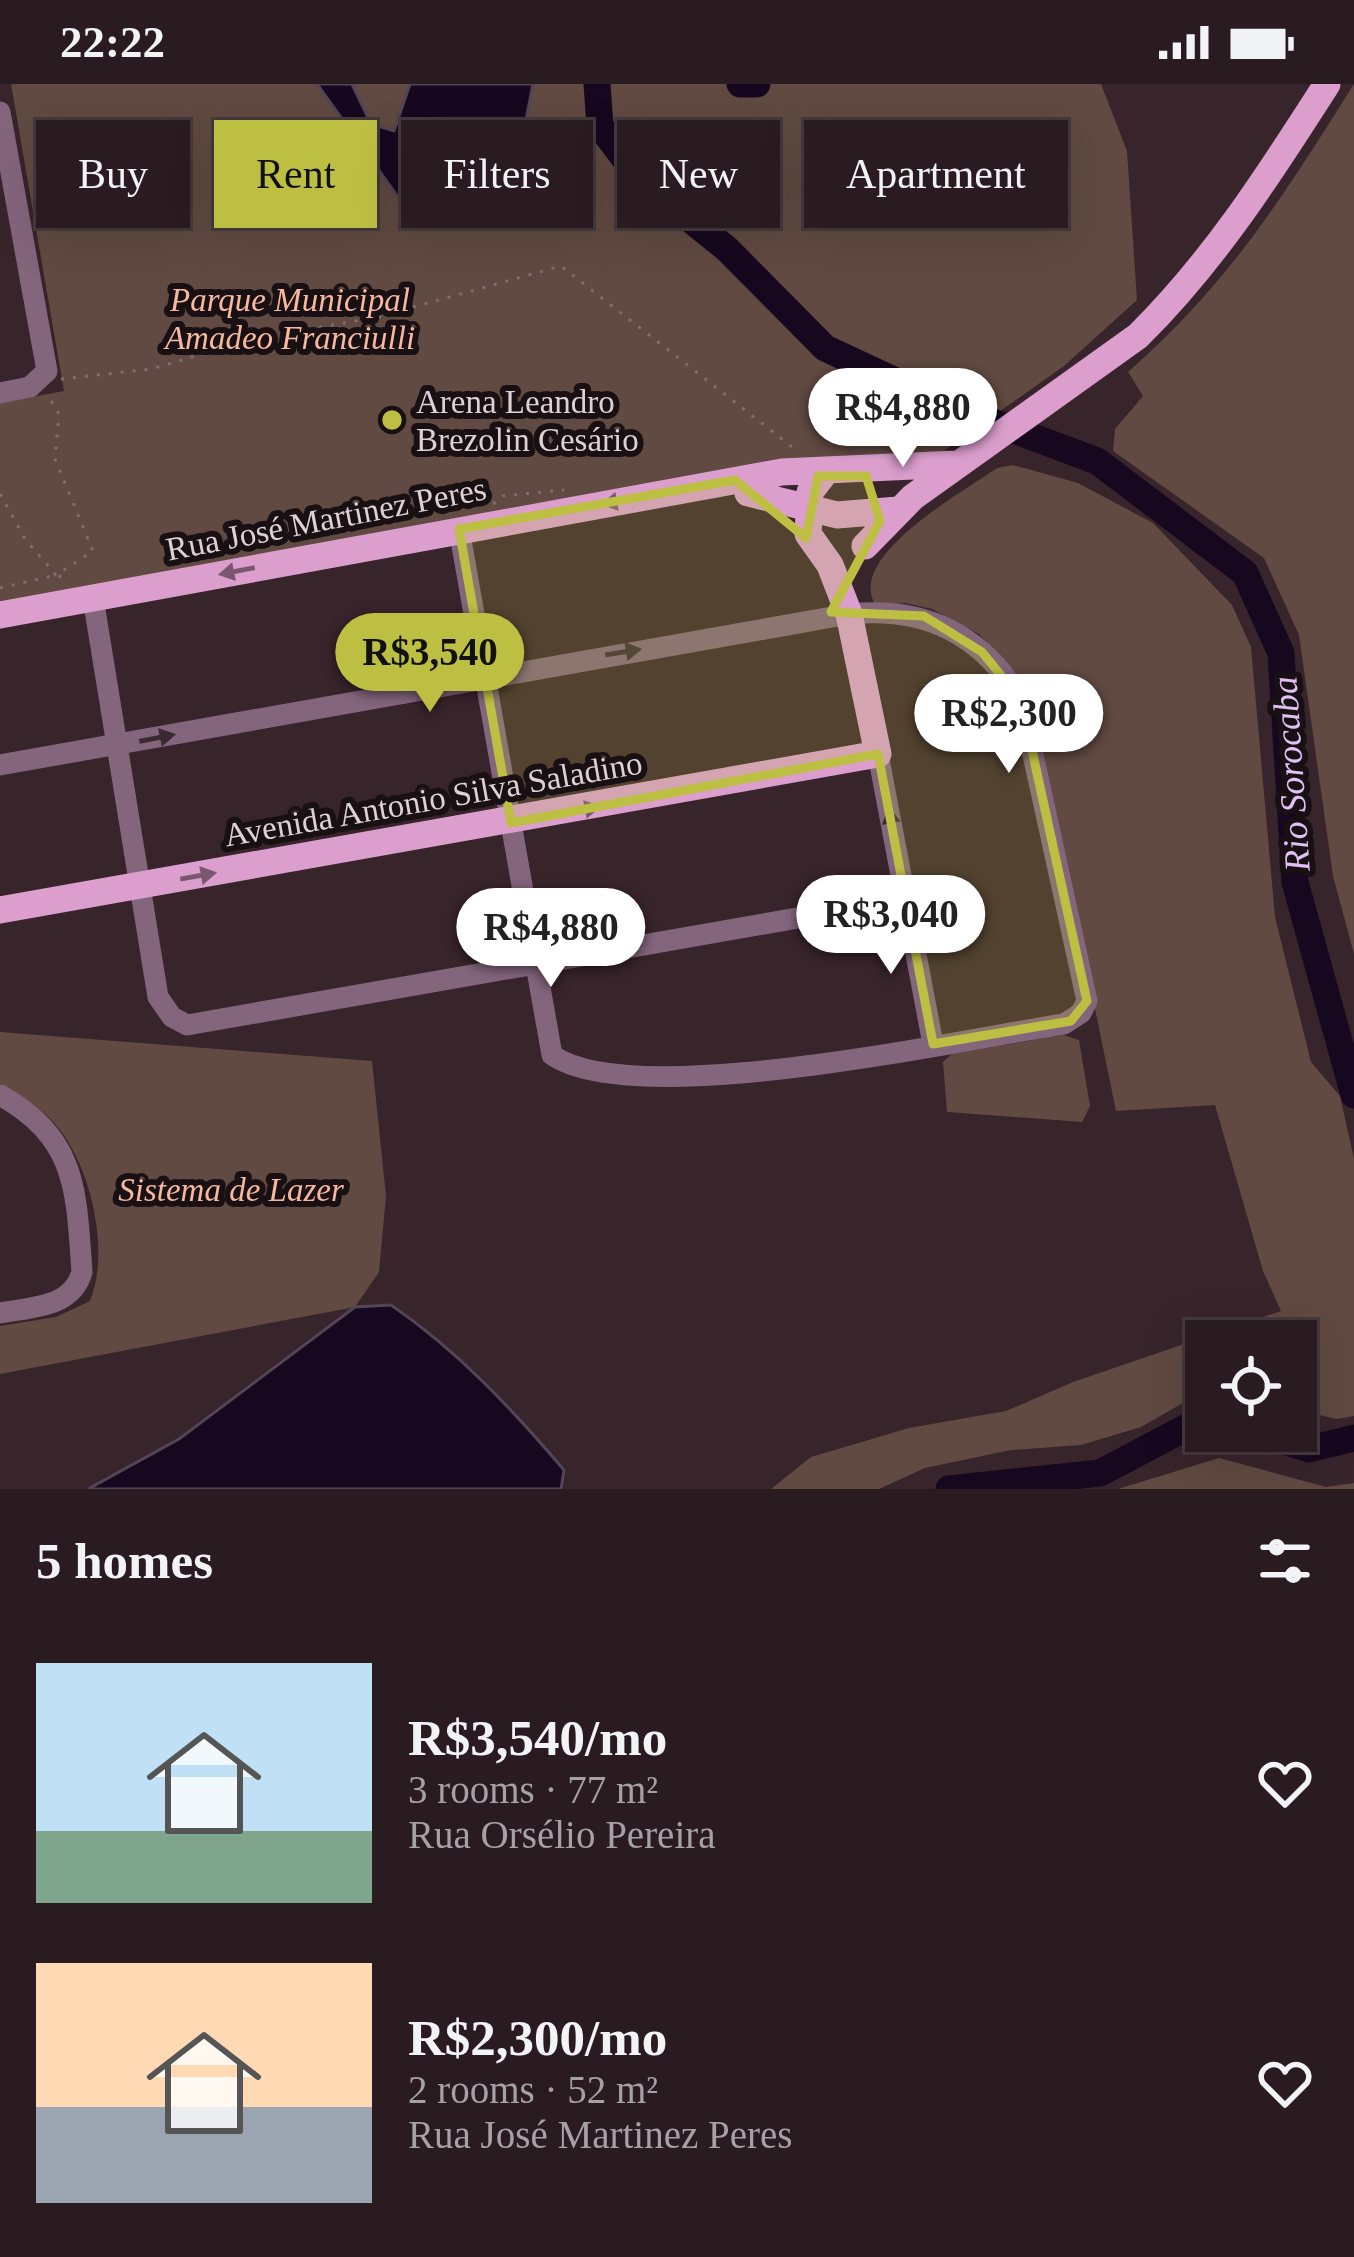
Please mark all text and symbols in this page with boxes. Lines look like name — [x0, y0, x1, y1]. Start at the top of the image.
text: 22:22 — [60, 17, 165, 67]
chip: Buy — [36, 120, 190, 228]
chip: Rent — [214, 120, 377, 228]
chip: Filters — [401, 120, 593, 228]
chip: New — [617, 120, 780, 228]
chip: Apartment — [804, 120, 1068, 228]
park label: Parque Municipal Amadeo Franciulli — [163, 282, 415, 356]
pin: R$4,880 — [792, 368, 1014, 470]
place label: Arena Leandro Brezolin Cesário — [416, 384, 639, 458]
text: R$4,880 — [835, 385, 971, 428]
marker: Arena Leandro Brezolin Cesário — [379, 407, 405, 433]
street label: Rua José Martinez Peres — [163, 470, 489, 568]
one-way arrow — [601, 491, 638, 510]
one-way arrow — [217, 562, 255, 581]
pin: R$3,540 — [319, 613, 541, 715]
text: R$3,540 — [362, 630, 498, 673]
one-way arrow — [605, 643, 642, 662]
pin: R$2,300 — [898, 674, 1120, 776]
water label: Rio Sorocaba — [1264, 675, 1318, 874]
text: R$2,300 — [941, 691, 1077, 734]
one-way arrow — [138, 728, 176, 746]
street label: Avenida Antonio Silva Saladino — [221, 744, 645, 854]
one-way arrow — [564, 800, 602, 819]
one-way arrow — [882, 807, 901, 845]
one-way arrow — [180, 866, 217, 885]
pin: R$3,040 — [780, 875, 1002, 977]
pin: R$4,880 — [440, 888, 662, 990]
text: R$3,040 — [823, 892, 959, 935]
text: R$4,880 — [483, 905, 619, 948]
park label: Sistema de Lazer — [118, 1172, 344, 1208]
map controls — [1185, 1320, 1317, 1452]
button: locate — [1185, 1320, 1317, 1452]
icon: filters — [1252, 1528, 1318, 1594]
text: 5 homes — [36, 1533, 213, 1589]
text: R$3,540/mo — [408, 1710, 667, 1766]
icon: home — [132, 1711, 276, 1855]
icon: heart — [1252, 1750, 1318, 1816]
text: 3 rooms · 77 m² — [408, 1768, 658, 1811]
text: Rua Orsélio Pereira — [408, 1813, 716, 1856]
text: R$2,300/mo — [408, 2010, 667, 2066]
icon: home — [132, 2011, 276, 2155]
icon: heart — [1252, 2050, 1318, 2116]
text: 2 rooms · 52 m² — [408, 2068, 658, 2111]
text: Rua José Martinez Peres — [408, 2113, 792, 2156]

